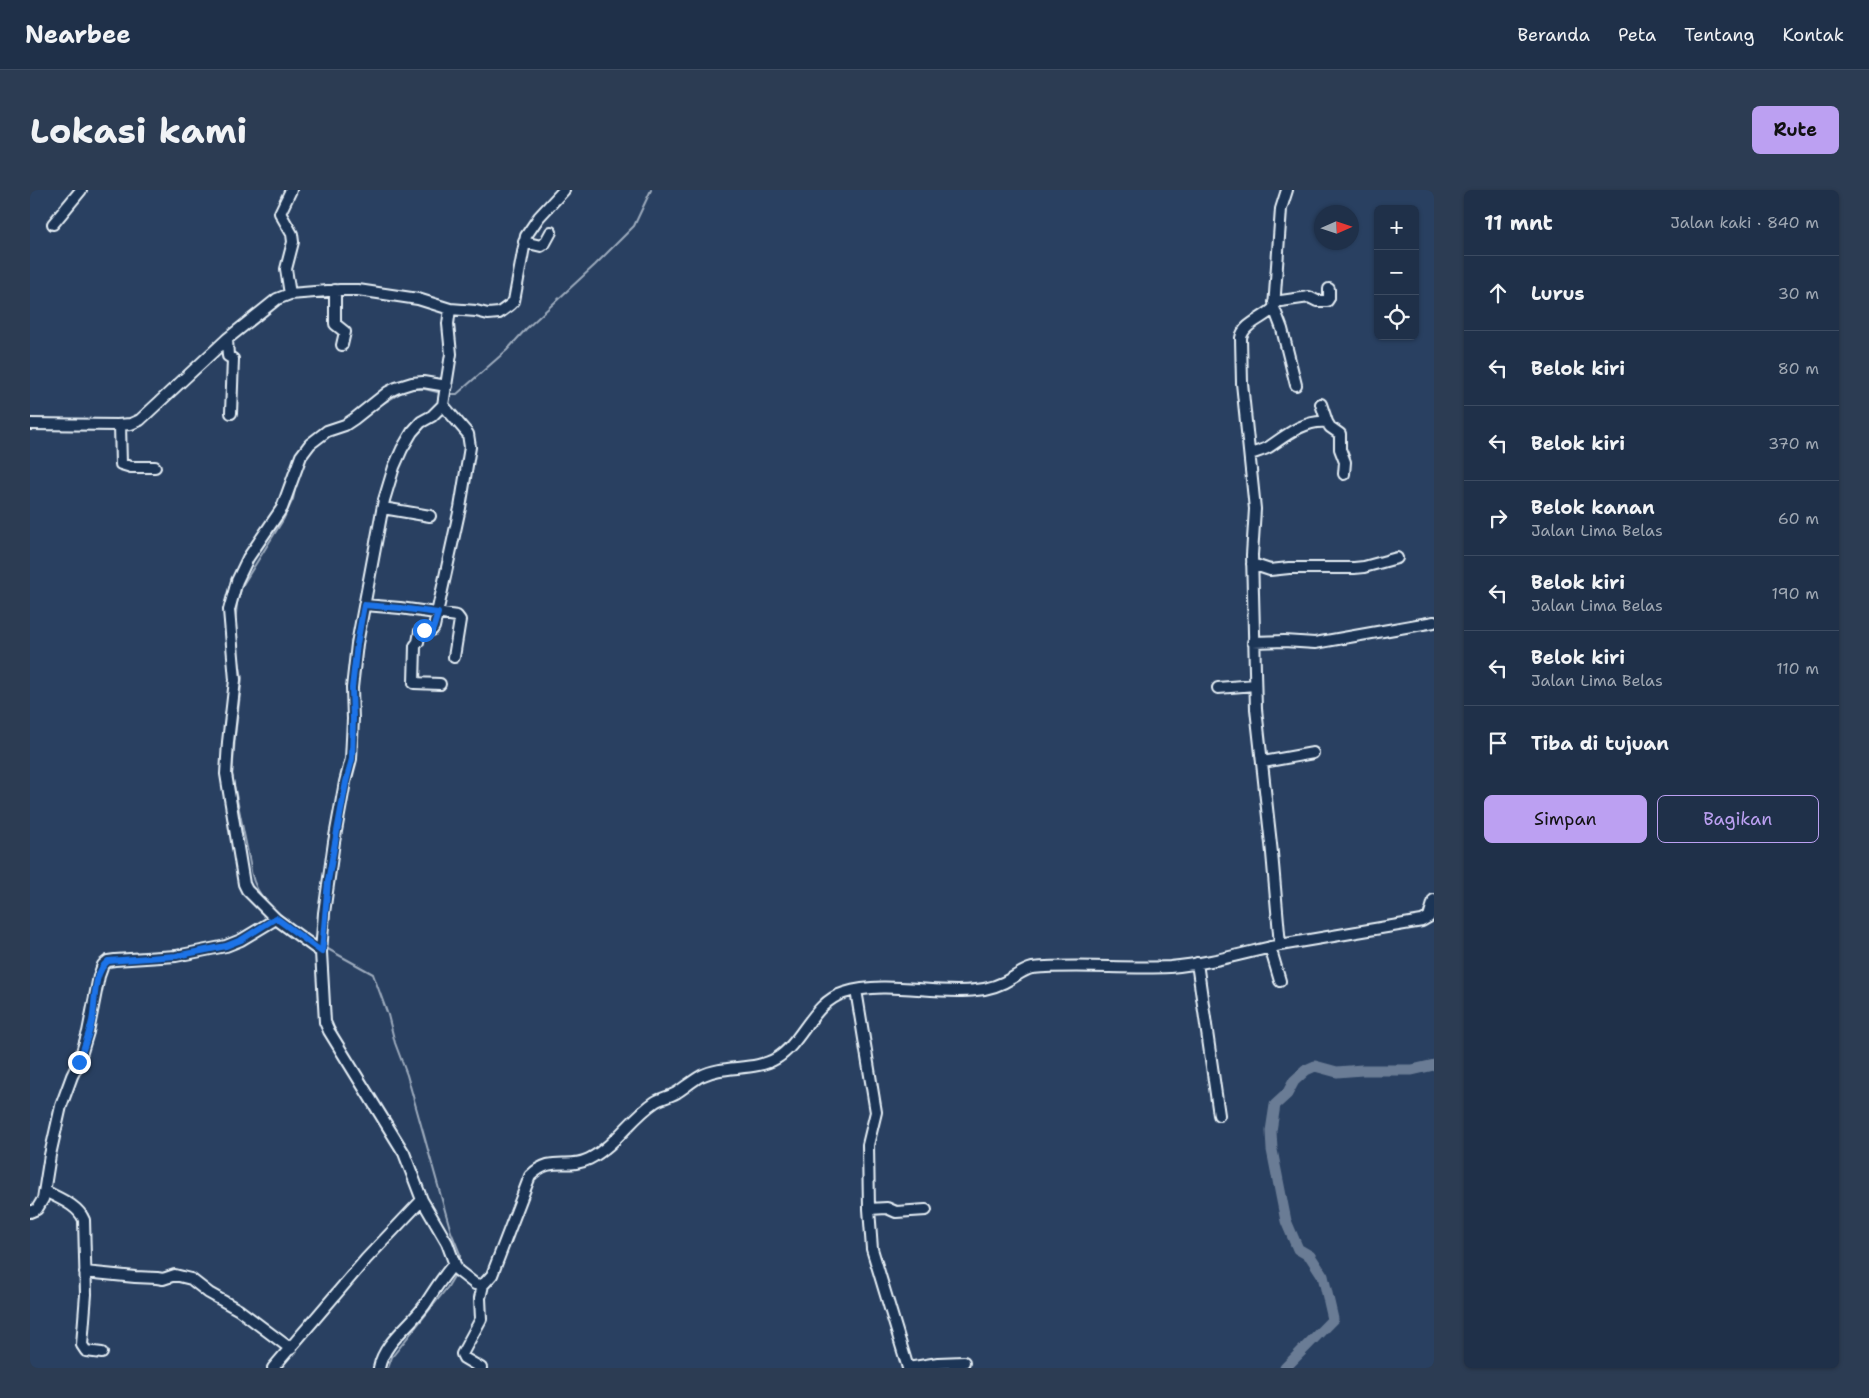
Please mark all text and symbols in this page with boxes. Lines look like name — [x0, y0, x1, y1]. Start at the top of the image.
text: Nearbee — [25, 19, 131, 51]
text: Beranda — [1518, 23, 1590, 47]
text: Peta — [1618, 23, 1656, 47]
text: Tentang — [1684, 23, 1755, 47]
text: Kontak — [1783, 23, 1844, 47]
button: Rute — [1752, 106, 1839, 154]
text: Lokasi kami — [30, 107, 247, 154]
north arrow — [1314, 205, 1359, 250]
map controls — [1374, 205, 1419, 340]
button: + — [1374, 205, 1419, 250]
text: 11 mnt — [1484, 209, 1553, 237]
text: Jalan kaki · 840 m — [1670, 212, 1819, 233]
button: − — [1374, 250, 1419, 295]
icon: ahead — [1484, 279, 1512, 307]
text: Lurus — [1531, 281, 1585, 306]
text: 30 m — [1778, 283, 1819, 304]
button: locate — [1374, 295, 1419, 340]
icon: left — [1484, 354, 1512, 382]
text: Belok kiri — [1531, 356, 1625, 381]
text: 80 m — [1778, 358, 1819, 379]
icon: left — [1484, 429, 1512, 457]
text: Belok kiri — [1531, 431, 1625, 456]
text: 370 m — [1768, 433, 1819, 454]
text: Belok kanan — [1531, 495, 1655, 520]
icon: right — [1484, 504, 1512, 532]
text: 60 m — [1778, 508, 1819, 529]
text: Jalan Lima Belas — [1531, 520, 1663, 541]
text: Belok kiri — [1531, 570, 1625, 595]
icon: left — [1484, 579, 1512, 607]
text: 190 m — [1772, 583, 1819, 604]
text: Jalan Lima Belas — [1531, 595, 1663, 616]
route start — [413, 619, 436, 642]
text: Belok kiri — [1531, 645, 1625, 670]
icon: left — [1484, 654, 1512, 682]
text: 110 m — [1776, 658, 1819, 679]
text: Jalan Lima Belas — [1531, 670, 1663, 691]
icon: arrive — [1484, 729, 1512, 757]
text: Tiba di tujuan — [1531, 731, 1669, 756]
button: Simpan — [1484, 795, 1647, 843]
button: Bagikan — [1657, 795, 1819, 843]
route end — [68, 1051, 91, 1074]

